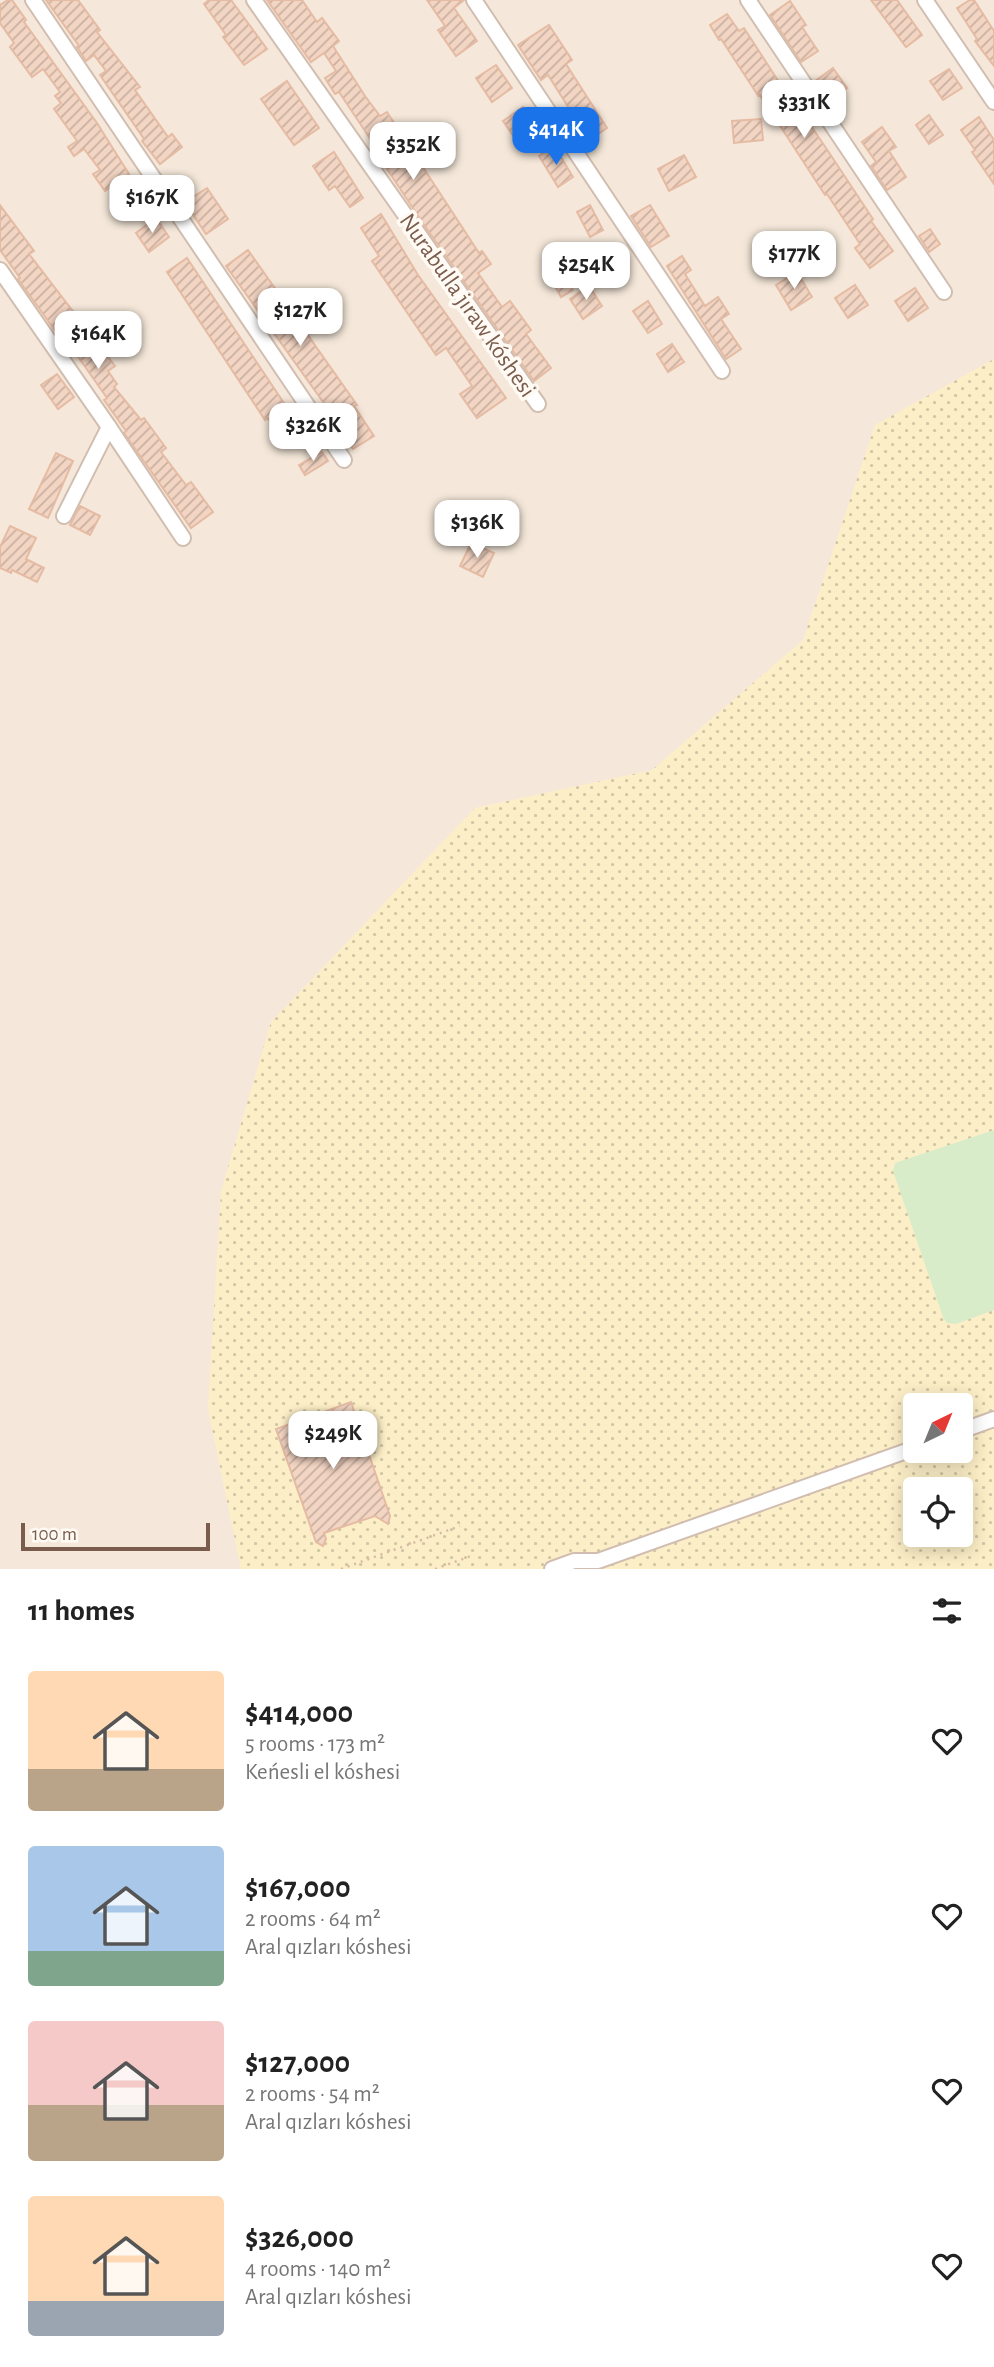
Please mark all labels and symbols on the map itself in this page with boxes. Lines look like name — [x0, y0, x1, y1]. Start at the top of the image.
pin: $331K — [755, 80, 853, 140]
pin: $414K — [507, 108, 605, 167]
pin: $352K — [364, 122, 462, 182]
pin: $167K — [103, 176, 201, 235]
street label: Nurabulla jıraw kóshesi — [395, 209, 540, 402]
pin: $177K — [745, 232, 843, 291]
pin: $254K — [537, 243, 635, 302]
pin: $127K — [251, 288, 349, 348]
pin: $164K — [49, 312, 147, 371]
pin: $326K — [264, 404, 362, 463]
pin: $136K — [428, 500, 526, 560]
north arrow — [903, 1393, 973, 1463]
pin: $249K — [284, 1412, 382, 1471]
scale bar — [21, 1520, 210, 1552]

